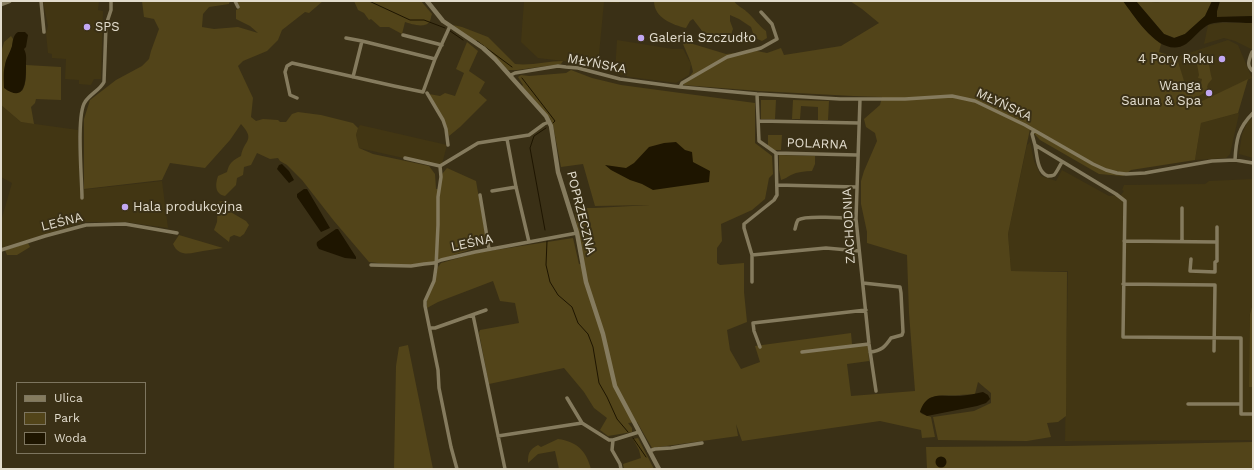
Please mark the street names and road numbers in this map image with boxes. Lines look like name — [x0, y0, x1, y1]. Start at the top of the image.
street label: MŁYŃSKA — [566, 51, 628, 77]
street label: MŁYŃSKA — [974, 85, 1034, 125]
street label: POLARNA — [786, 135, 848, 153]
street label: POPRZECZNA — [563, 170, 599, 256]
street label: ZACHODNIA — [839, 188, 859, 264]
street label: LEŚNA — [39, 209, 85, 235]
street label: LEŚNA — [450, 231, 494, 255]

